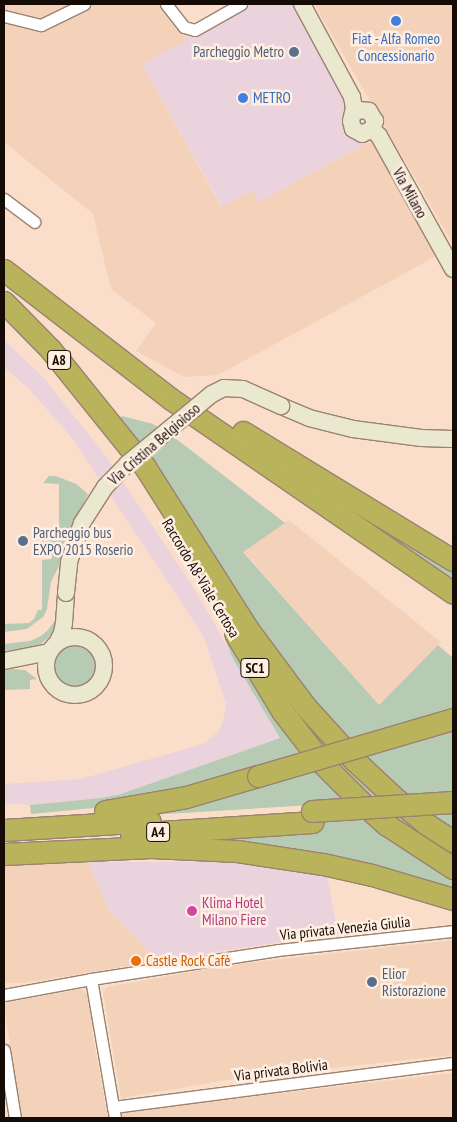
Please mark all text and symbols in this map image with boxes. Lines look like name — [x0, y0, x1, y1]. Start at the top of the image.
marker: Fiat - Alfa Romeo Concessionario — [390, 15, 402, 27]
place label: Fiat - Alfa Romeo Concessionario — [351, 29, 441, 64]
place label: Parcheggio Metro — [193, 43, 284, 61]
marker: Parcheggio Metro — [288, 46, 300, 58]
place label: METRO — [253, 89, 291, 107]
marker: METRO — [237, 92, 249, 104]
street label: Via Milano — [389, 165, 431, 221]
road number: A8 — [46, 348, 72, 372]
street label: Via Cristina Belgioioso — [104, 399, 204, 489]
street label: Raccordo A8-Viale Certosa — [158, 515, 244, 641]
place label: Parcheggio bus EXPO 2015 Roserio — [33, 523, 133, 558]
marker: Parcheggio bus EXPO 2015 Roserio — [17, 535, 29, 547]
road number: SC1 — [240, 656, 270, 680]
road number: A4 — [146, 820, 170, 844]
place label: Klima Hotel Milano Fiere — [202, 893, 266, 928]
marker: Klima Hotel Milano Fiere — [186, 905, 198, 917]
street label: Via privata Venezia Giulia — [279, 912, 411, 944]
place label: Castle Rock Cafè — [146, 952, 231, 970]
marker: Castle Rock Cafè — [130, 955, 142, 967]
place label: Elior Ristorazione — [382, 964, 446, 999]
marker: Elior Ristorazione — [366, 976, 378, 988]
street label: Via privata Bolivia — [233, 1055, 329, 1085]

